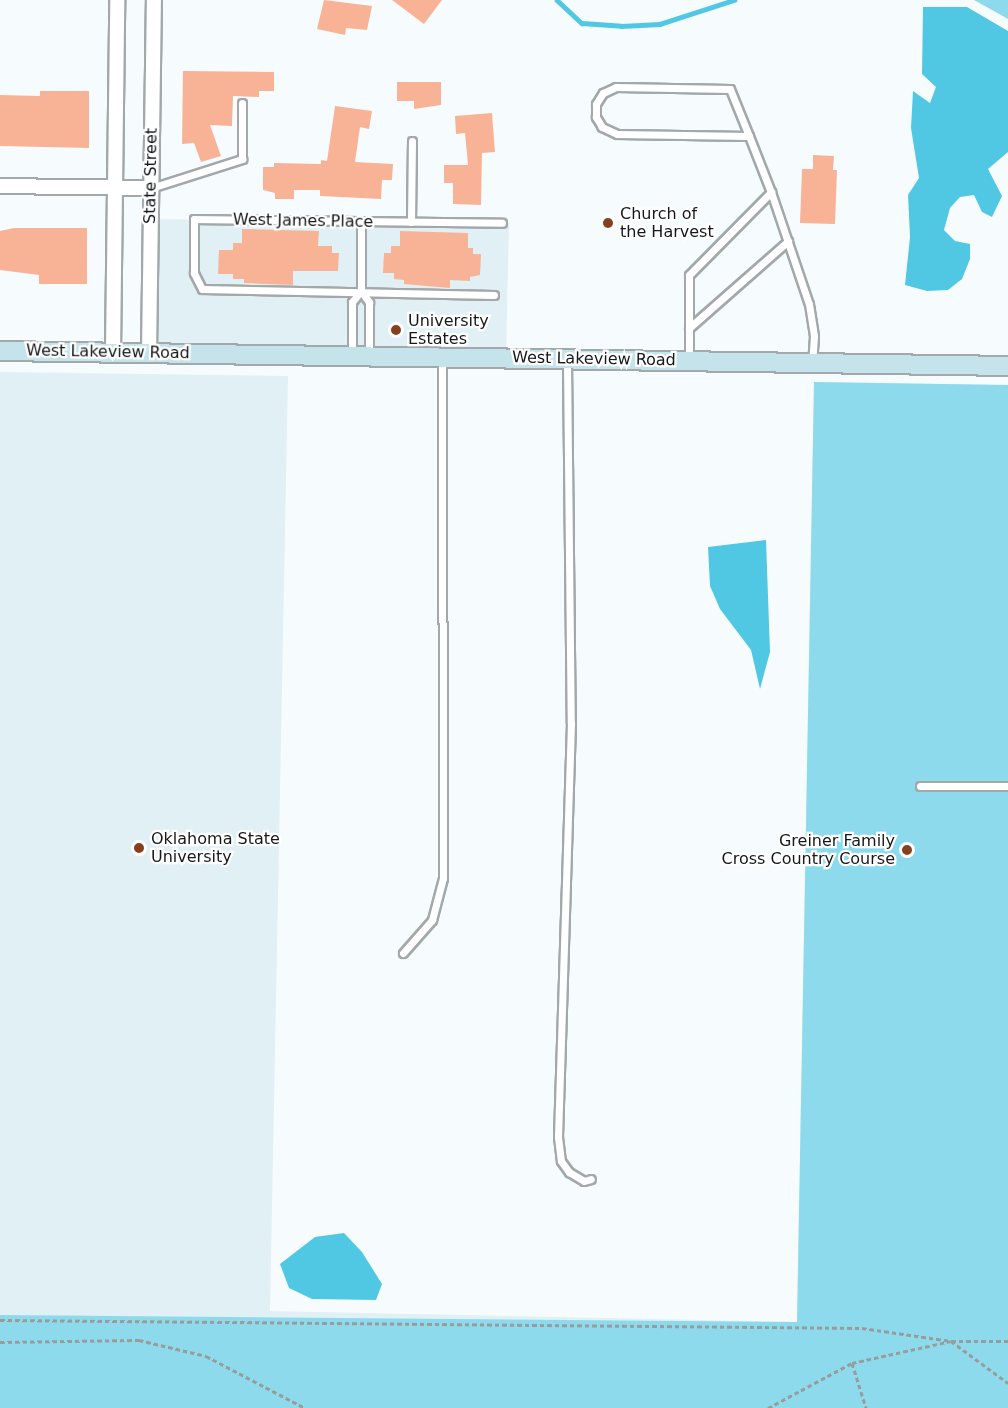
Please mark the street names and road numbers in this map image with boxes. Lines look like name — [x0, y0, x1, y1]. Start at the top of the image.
street label: State Street — [141, 128, 161, 224]
street label: West James Place — [233, 210, 373, 232]
street label: West Lakeview Road — [26, 341, 190, 363]
street label: West Lakeview Road — [512, 348, 676, 370]

